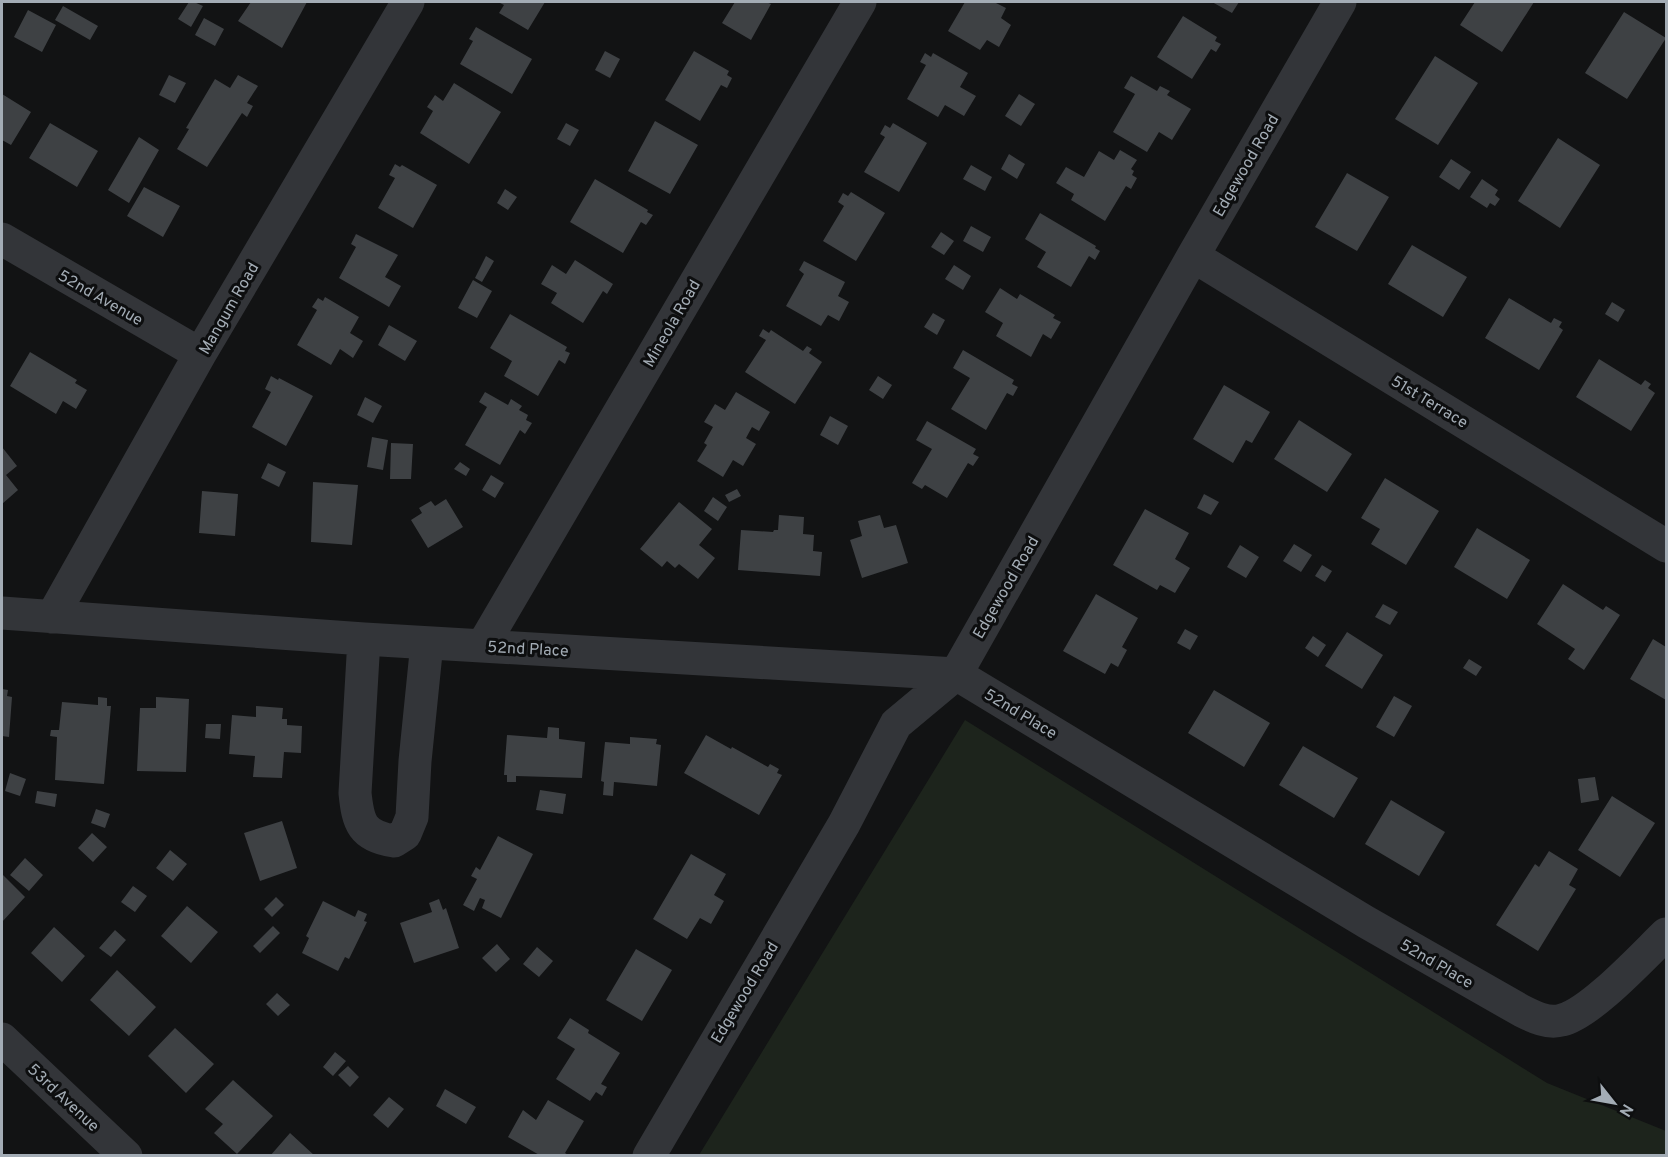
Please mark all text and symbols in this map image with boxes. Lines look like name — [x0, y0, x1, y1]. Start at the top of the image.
street label: Edgewood Road — [1209, 111, 1284, 221]
street label: Mangum Road — [195, 260, 264, 358]
street label: 52nd Avenue — [54, 266, 146, 331]
street label: Mineola Road — [640, 277, 706, 371]
street label: 51st Terrace — [1387, 372, 1471, 433]
street label: Edgewood Road — [969, 533, 1044, 643]
street label: 52nd Place — [487, 638, 569, 662]
street label: 52nd Place — [980, 685, 1060, 744]
street label: 52nd Place — [1396, 936, 1476, 994]
street label: Edgewood Road — [708, 939, 784, 1047]
street label: 53rd Avenue — [23, 1060, 103, 1137]
north arrow — [1584, 1073, 1644, 1133]
text: N — [1614, 1100, 1637, 1120]

